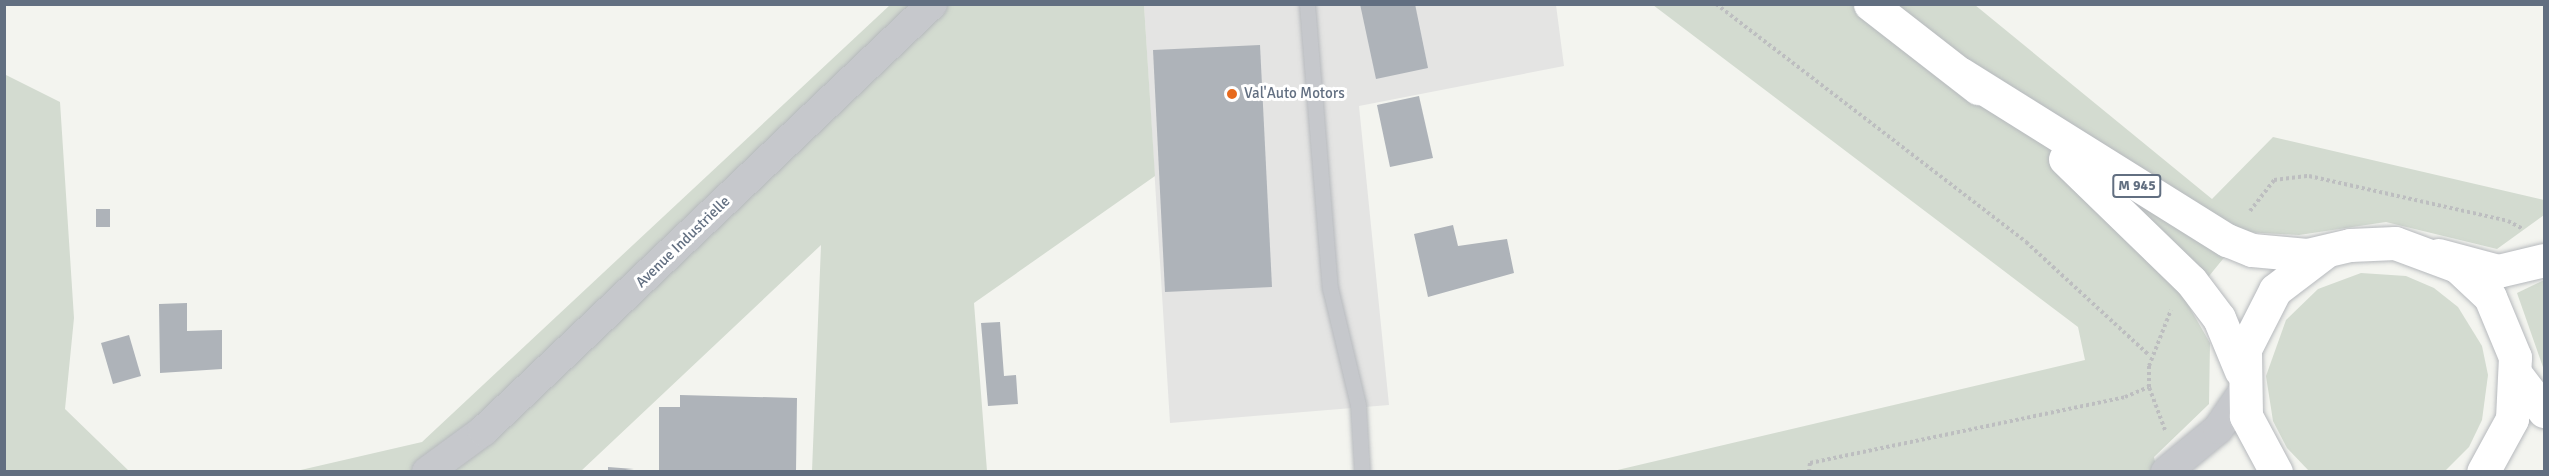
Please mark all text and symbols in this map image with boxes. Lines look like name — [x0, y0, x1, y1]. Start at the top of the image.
place label: Val'Auto Motors — [1244, 85, 1345, 103]
marker: Val'Auto Motors — [1225, 87, 1239, 101]
road number: M 945 — [2112, 175, 2162, 197]
street label: Avenue Industrielle — [632, 192, 734, 292]

